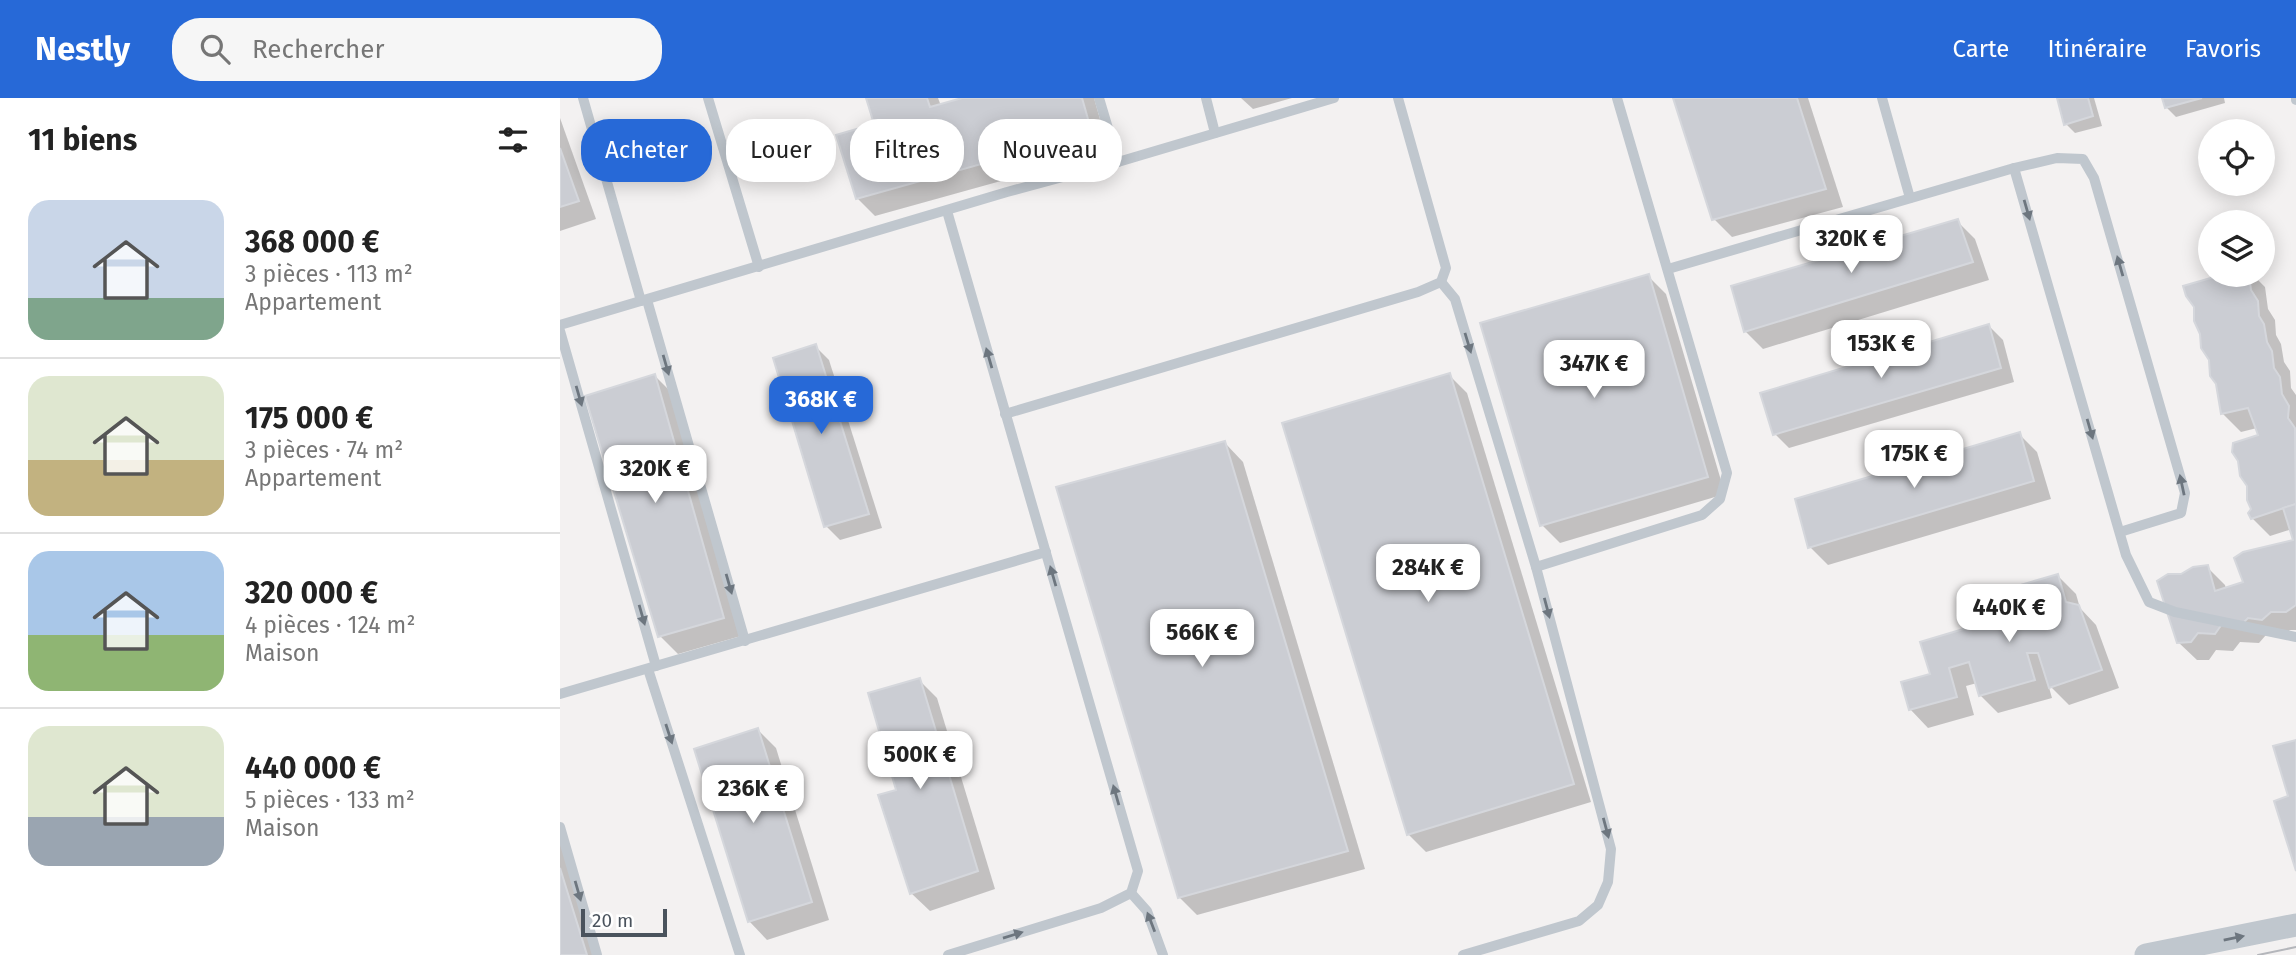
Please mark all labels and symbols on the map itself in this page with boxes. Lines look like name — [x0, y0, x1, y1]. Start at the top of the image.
one-way arrow — [2022, 200, 2032, 221]
pin: 320K € — [1794, 216, 1908, 275]
one-way arrow — [2114, 255, 2124, 276]
pin: 153K € — [1824, 320, 1938, 380]
one-way arrow — [1464, 333, 1474, 354]
pin: 347K € — [1537, 341, 1651, 400]
one-way arrow — [983, 347, 994, 369]
one-way arrow — [661, 355, 671, 376]
pin: 368K € — [764, 376, 878, 436]
one-way arrow — [574, 386, 584, 407]
one-way arrow — [2085, 418, 2096, 440]
pin: 175K € — [1857, 430, 1971, 490]
pin: 320K € — [598, 446, 712, 505]
one-way arrow — [2177, 473, 2188, 495]
pin: 284K € — [1371, 545, 1485, 604]
one-way arrow — [1047, 566, 1057, 587]
one-way arrow — [724, 574, 734, 595]
pin: 440K € — [1952, 584, 2066, 644]
one-way arrow — [1542, 597, 1553, 619]
one-way arrow — [637, 605, 647, 626]
pin: 566K € — [1145, 610, 1259, 669]
one-way arrow — [664, 723, 675, 744]
pin: 500K € — [863, 732, 977, 791]
pin: 236K € — [696, 766, 810, 825]
one-way arrow — [1111, 784, 1121, 805]
one-way arrow — [1601, 818, 1611, 839]
one-way arrow — [574, 881, 584, 902]
scale bar — [581, 906, 667, 938]
one-way arrow — [1145, 911, 1156, 932]
one-way arrow — [1003, 929, 1024, 940]
one-way arrow — [2223, 932, 2245, 943]

